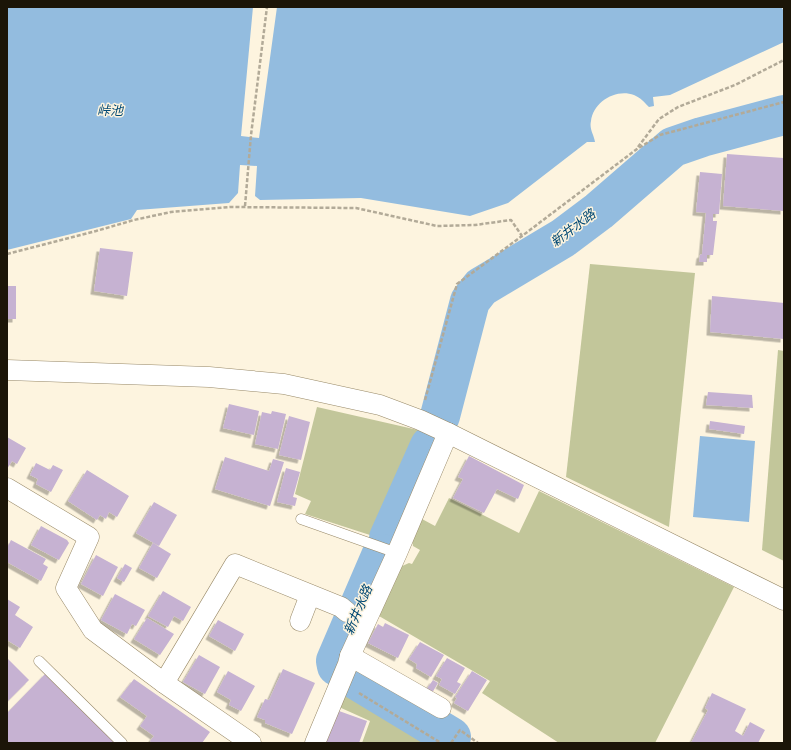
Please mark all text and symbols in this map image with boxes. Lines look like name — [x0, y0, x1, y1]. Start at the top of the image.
water label: 峠池 — [97, 103, 125, 118]
water label: 新井水路 — [548, 206, 599, 250]
water label: 新井水路 — [341, 582, 375, 637]

